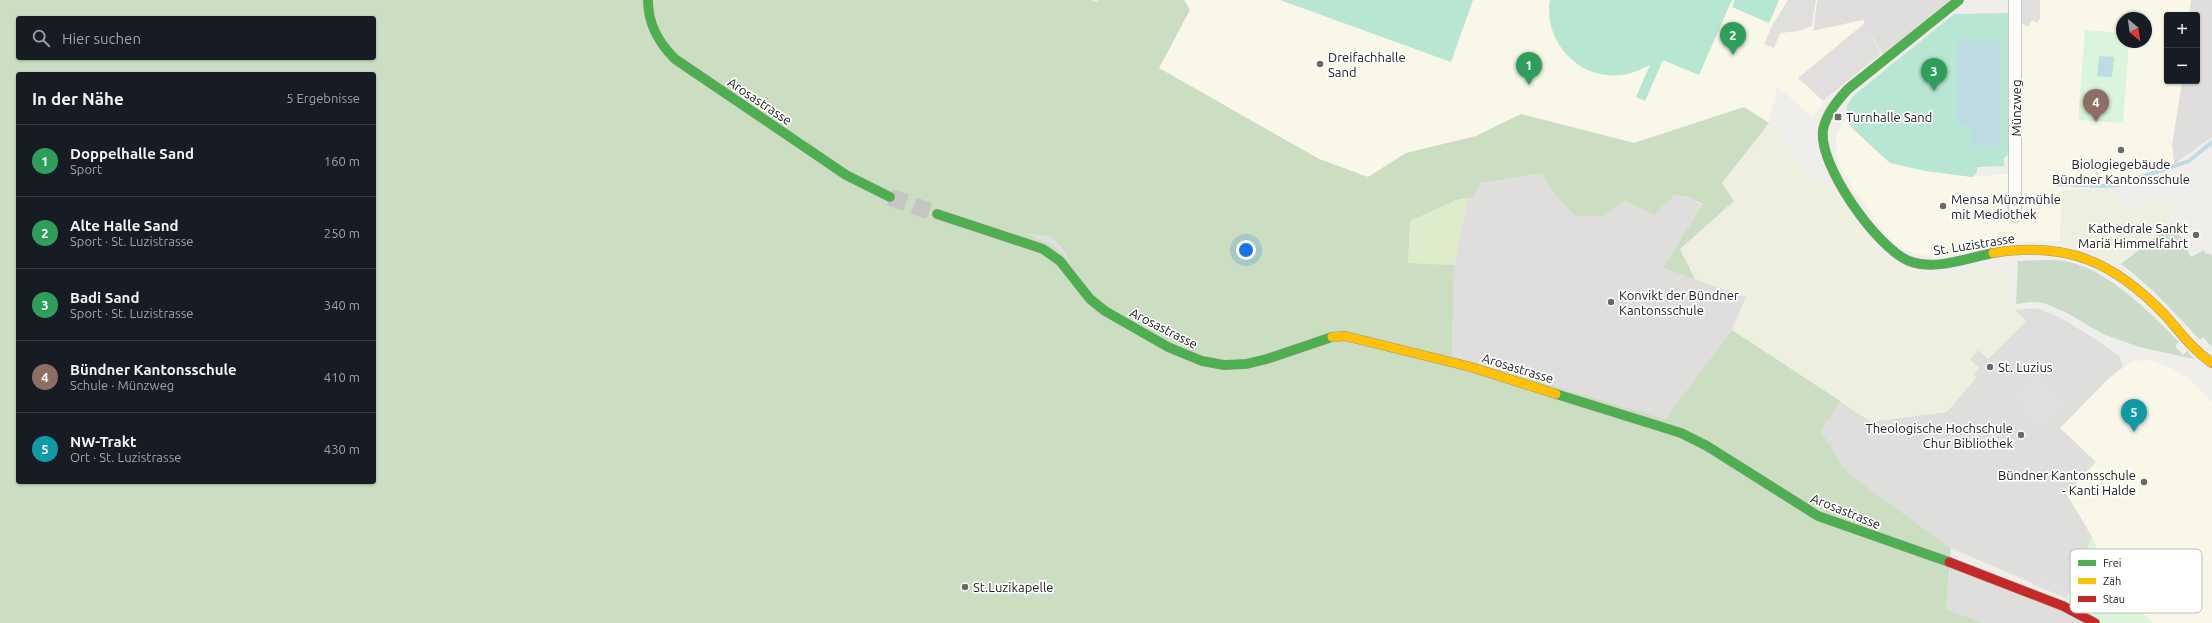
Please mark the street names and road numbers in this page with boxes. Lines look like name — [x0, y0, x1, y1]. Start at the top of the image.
street label: Arosastrasse — [725, 74, 795, 128]
street label: Münzweg — [2009, 80, 2023, 136]
street label: St. Luzistrasse — [1932, 231, 2016, 257]
street label: Arosastrasse — [1128, 305, 1200, 351]
street label: Arosastrasse — [1481, 350, 1555, 386]
street label: Arosastrasse — [1809, 491, 1883, 531]

